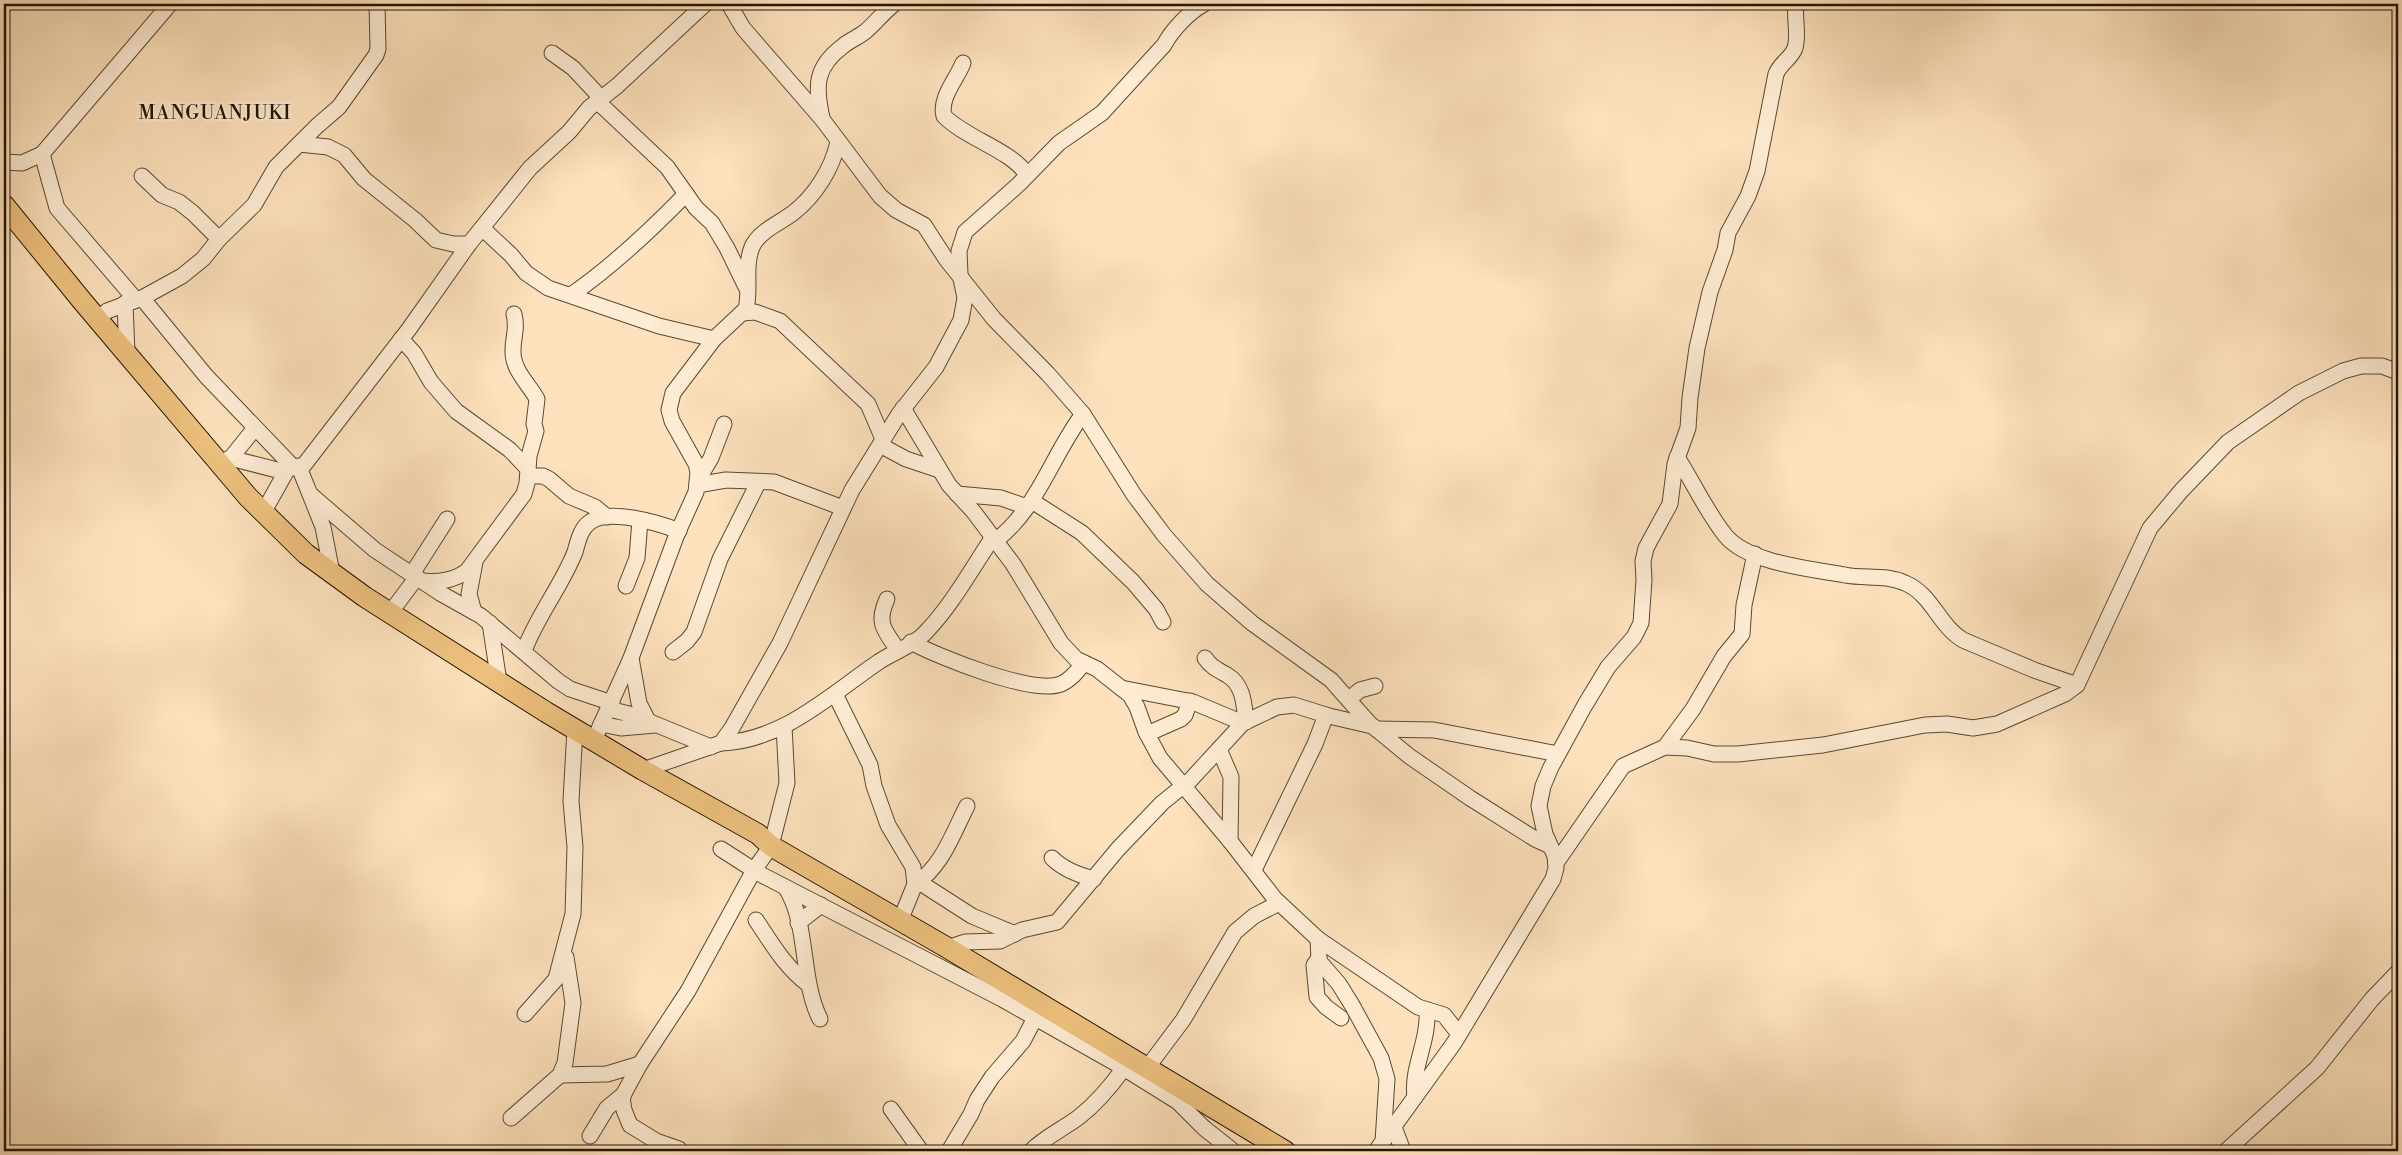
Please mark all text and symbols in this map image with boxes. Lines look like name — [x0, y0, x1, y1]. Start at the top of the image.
district label: MANGUANJUKI — [139, 101, 291, 125]

